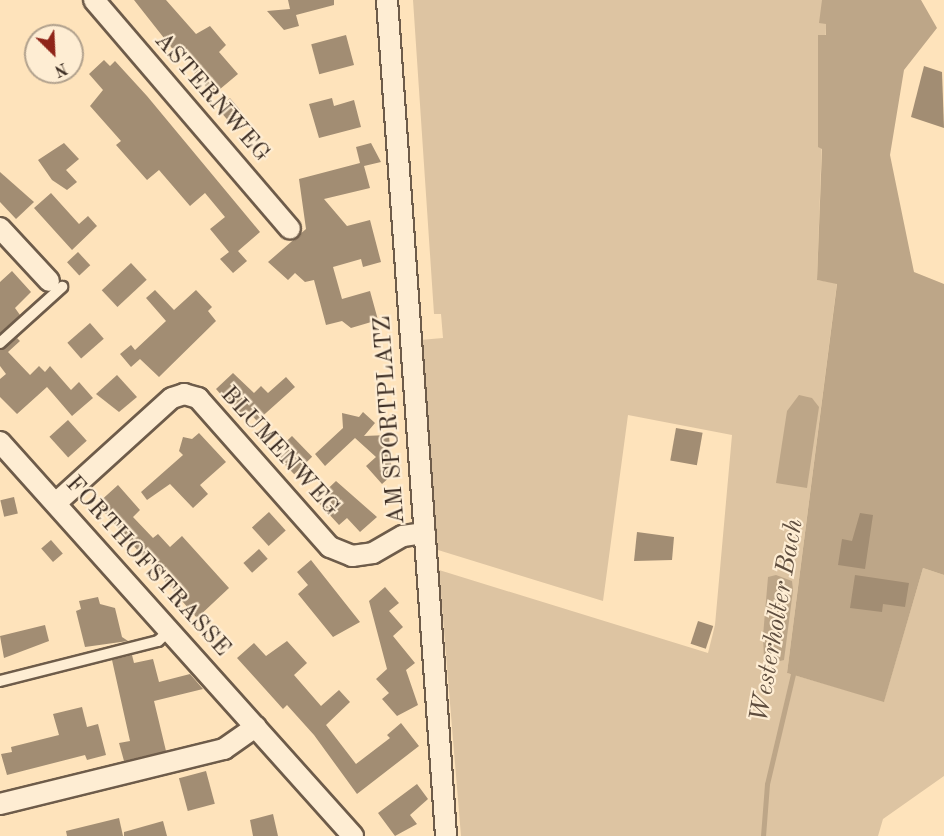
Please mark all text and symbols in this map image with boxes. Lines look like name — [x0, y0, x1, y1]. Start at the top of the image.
north arrow — [24, 24, 84, 84]
street label: ASTERNWEG — [147, 27, 275, 169]
text: N — [52, 59, 69, 78]
street label: AM SPORTPLATZ — [369, 315, 413, 525]
street label: BLUMENWEG — [213, 381, 345, 523]
street label: FORTHOFSTRASSE — [58, 471, 236, 663]
water label: Westerholter Bach — [745, 517, 811, 725]

